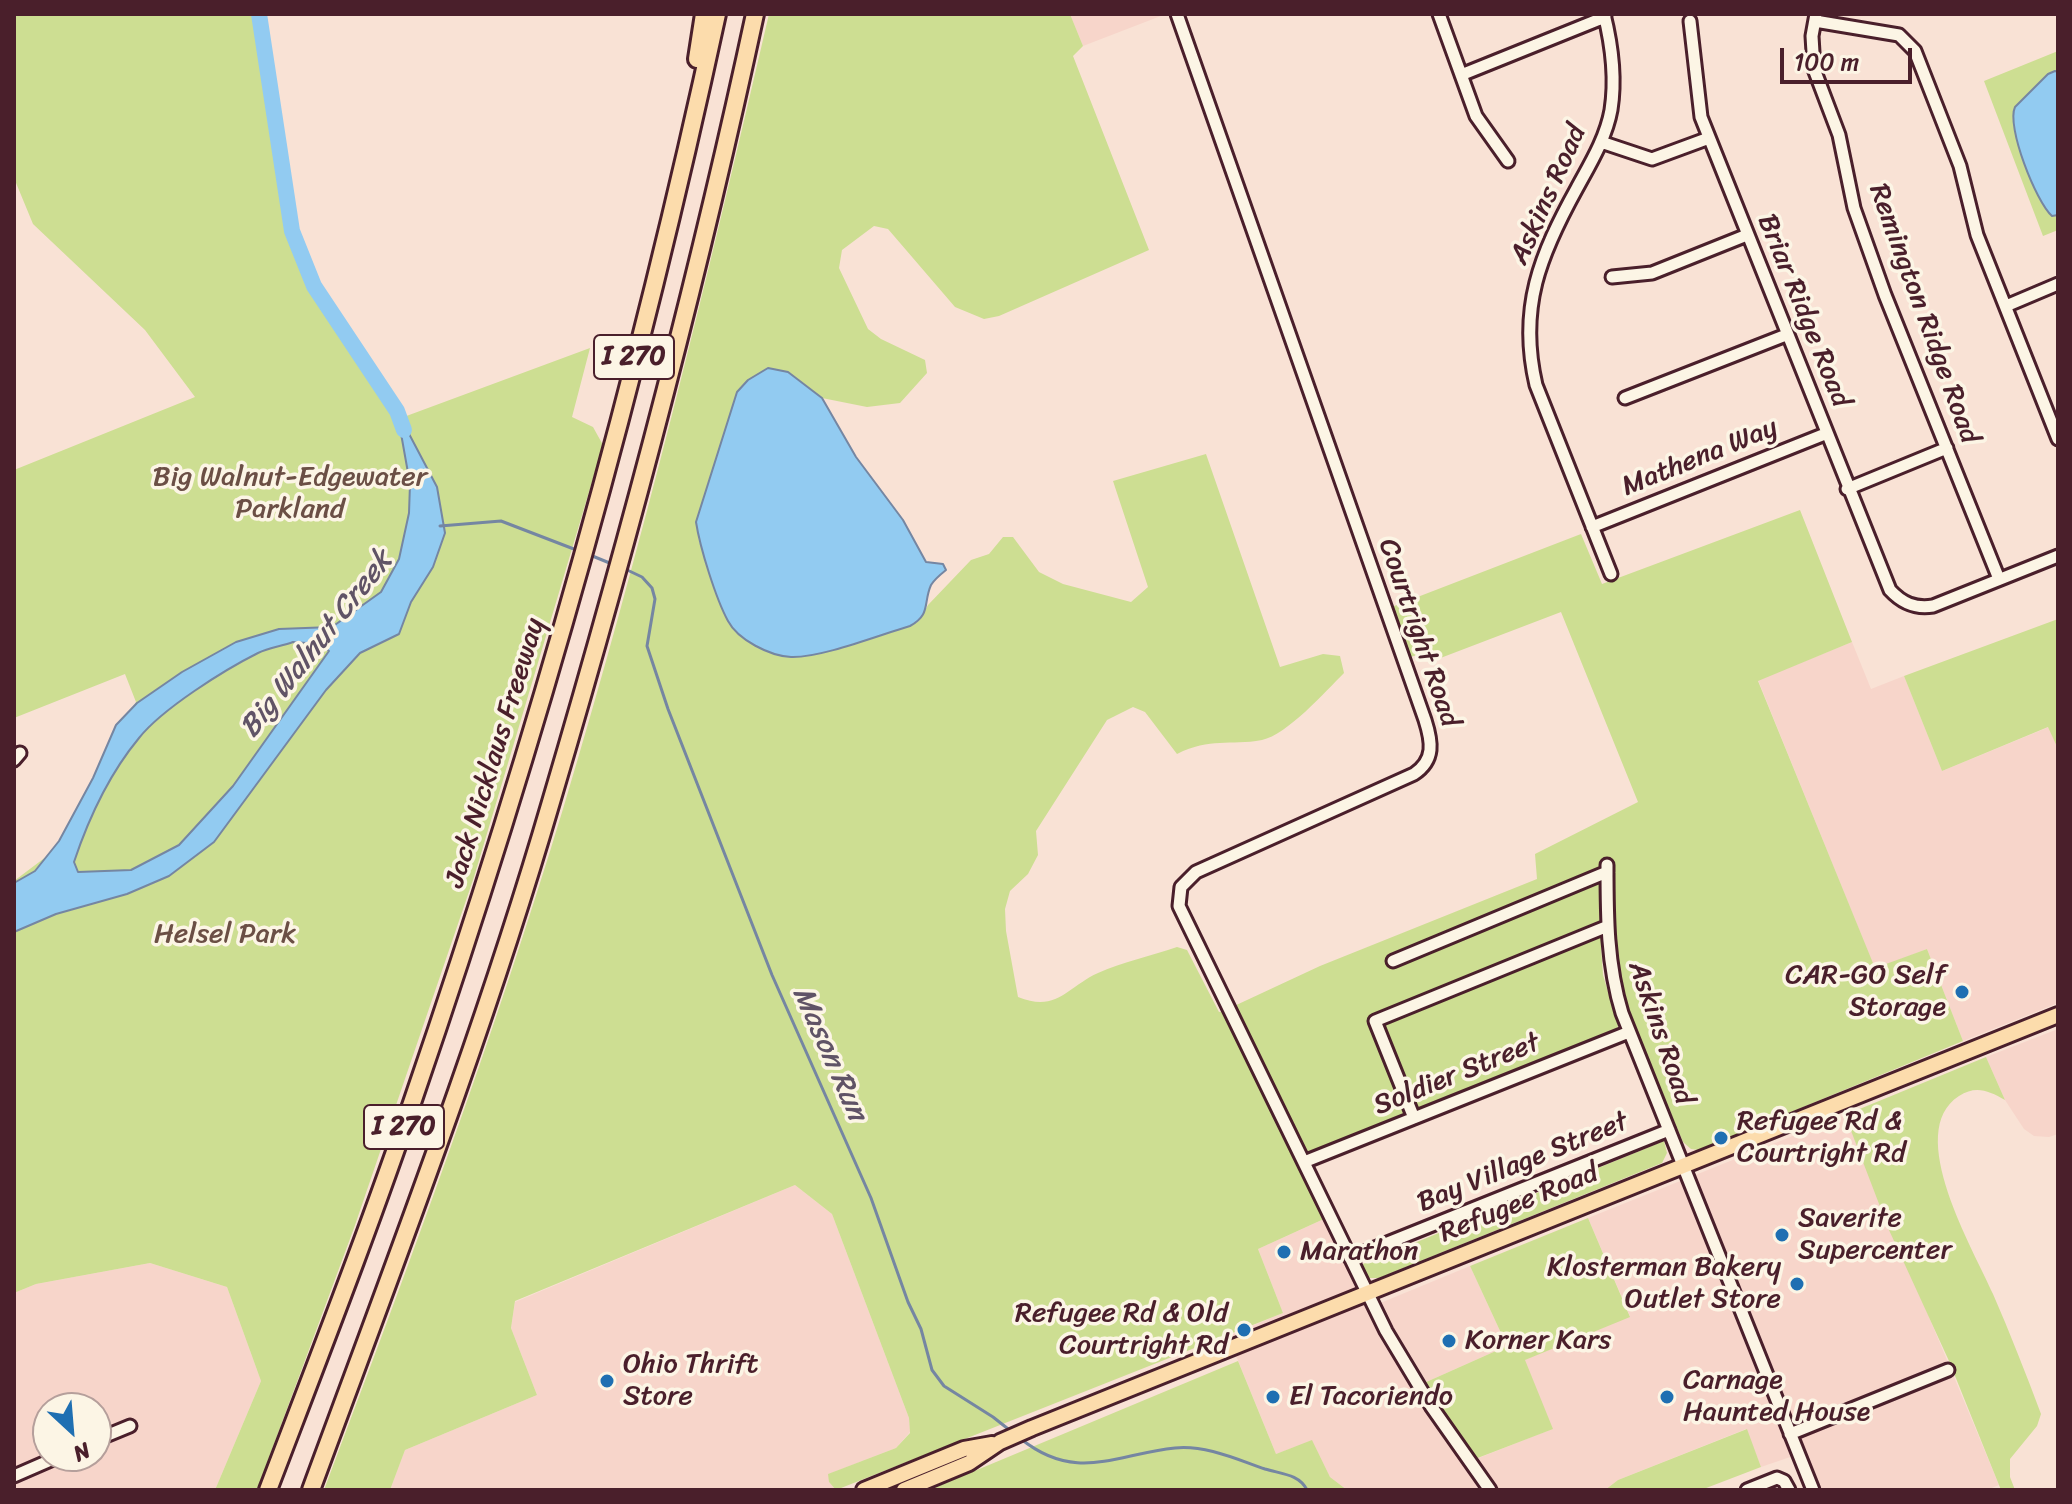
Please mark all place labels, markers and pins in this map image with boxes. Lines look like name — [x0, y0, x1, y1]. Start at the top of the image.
place label: CAR-GO Self Storage — [1785, 959, 1946, 1025]
marker: CAR-GO Self Storage — [1953, 983, 1971, 1001]
place label: Refugee Rd & Courtright Rd — [1737, 1105, 1906, 1171]
marker: Refugee Rd & Courtright Rd — [1712, 1129, 1730, 1147]
place label: Saverite Supercenter — [1798, 1202, 1952, 1268]
marker: Saverite Supercenter — [1773, 1226, 1791, 1244]
place label: Marathon — [1300, 1235, 1418, 1269]
marker: Marathon — [1275, 1243, 1293, 1261]
place label: Klosterman Bakery Outlet Store — [1547, 1251, 1781, 1317]
marker: Klosterman Bakery Outlet Store — [1788, 1275, 1806, 1293]
place label: Refugee Rd & Old Courtright Rd — [1015, 1297, 1228, 1363]
marker: Refugee Rd & Old Courtright Rd — [1235, 1321, 1253, 1339]
place label: Korner Kars — [1465, 1324, 1611, 1358]
marker: Korner Kars — [1440, 1332, 1458, 1350]
place label: Ohio Thrift Store — [623, 1348, 758, 1414]
place label: Carnage Haunted House — [1683, 1364, 1870, 1430]
marker: Ohio Thrift Store — [598, 1372, 616, 1390]
place label: El Tacoriendo — [1289, 1380, 1453, 1414]
marker: El Tacoriendo — [1264, 1388, 1282, 1406]
marker: Carnage Haunted House — [1658, 1388, 1676, 1406]

